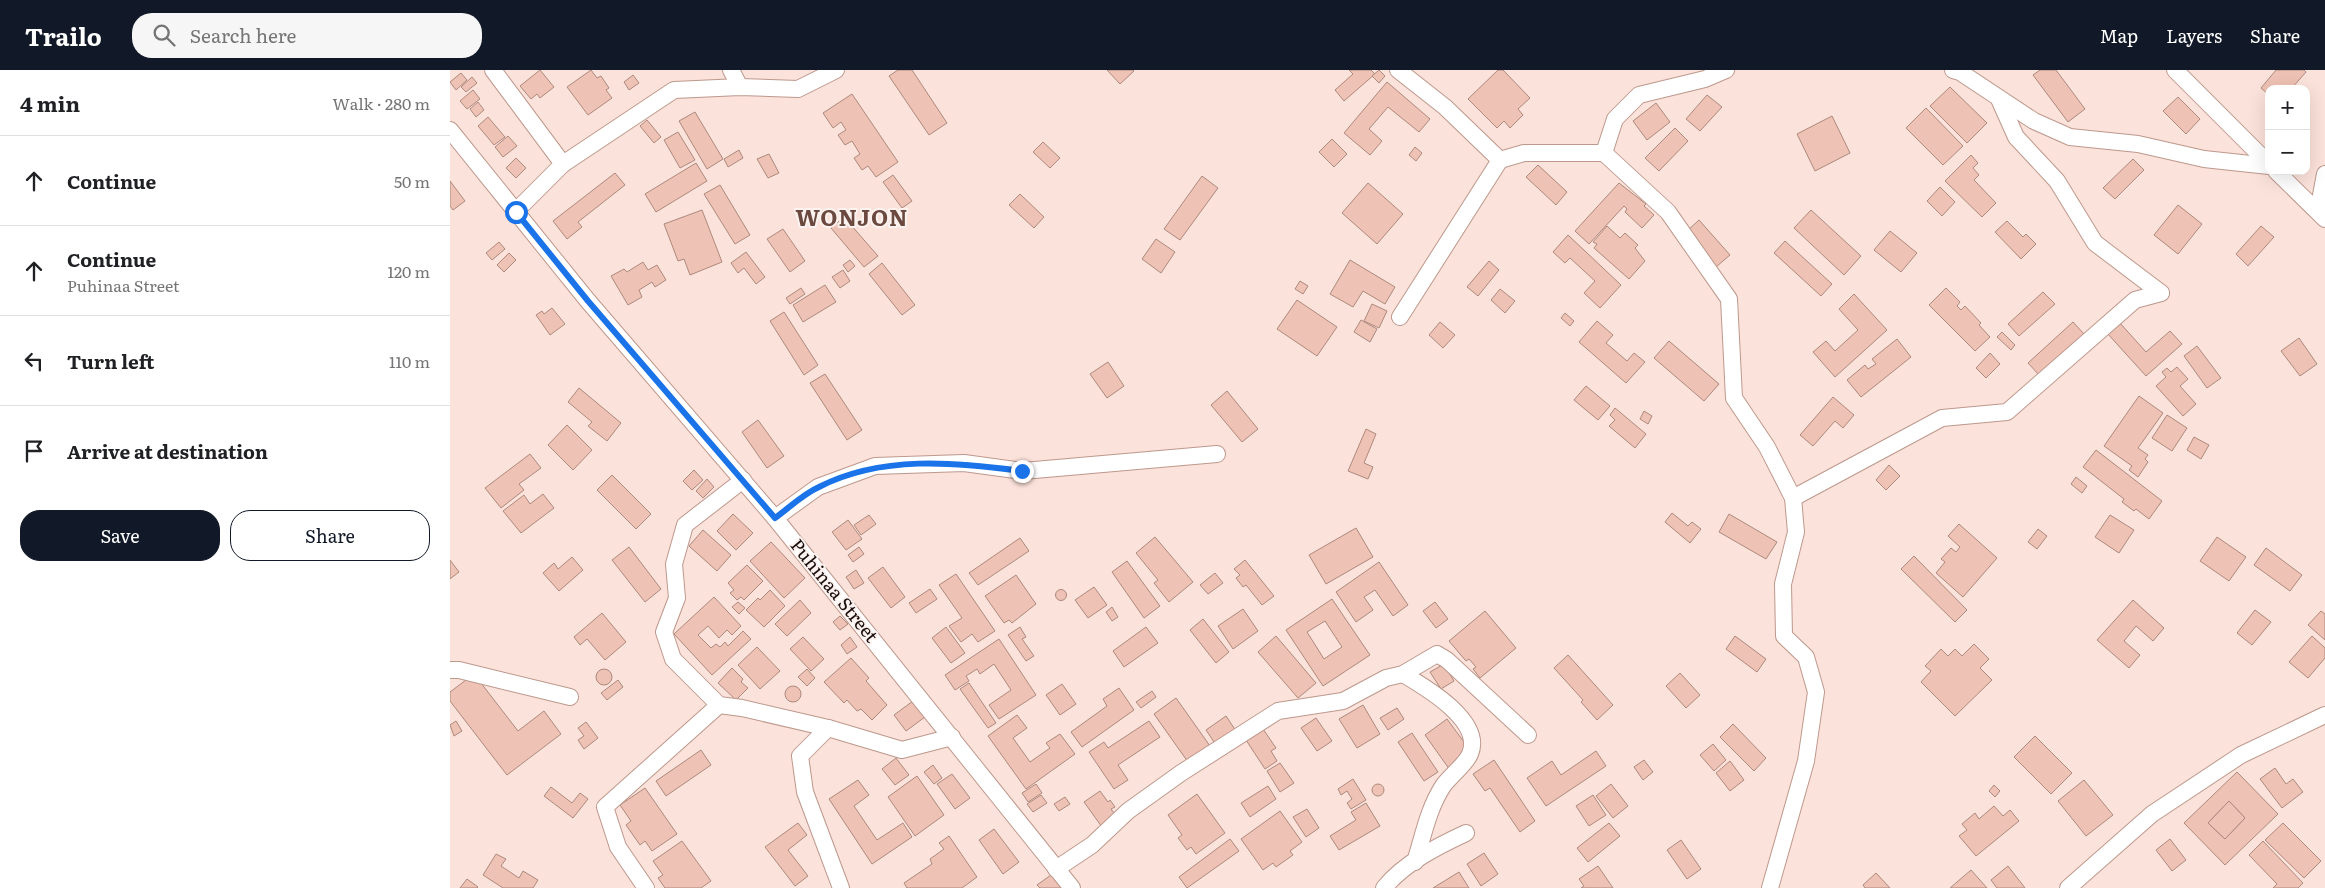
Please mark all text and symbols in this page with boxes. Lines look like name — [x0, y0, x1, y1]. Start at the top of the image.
search box — [132, 13, 482, 58]
text: Trailo — [25, 18, 102, 53]
icon: search — [150, 21, 178, 49]
text: Search here — [190, 21, 296, 49]
text: Map — [2100, 22, 2138, 49]
text: Layers — [2166, 22, 2222, 49]
text: Share — [2250, 22, 2300, 49]
map controls — [2265, 85, 2310, 175]
button: + — [2265, 85, 2310, 130]
text: 4 min — [20, 87, 80, 118]
text: Walk · 280 m — [332, 91, 430, 115]
button: − — [2265, 130, 2310, 175]
icon: ahead — [20, 167, 48, 195]
text: Continue — [67, 167, 156, 195]
text: 50 m — [394, 169, 430, 193]
district label: WONJON — [796, 200, 908, 233]
route start — [505, 201, 528, 224]
text: Continue — [67, 245, 156, 273]
icon: ahead — [20, 257, 48, 285]
text: 120 m — [387, 259, 430, 283]
text: Puhinaa Street — [67, 273, 180, 297]
icon: left — [20, 347, 48, 375]
text: Turn left — [67, 347, 154, 375]
text: 110 m — [389, 349, 430, 373]
icon: arrive — [20, 437, 48, 465]
text: Arrive at destination — [67, 437, 268, 465]
route end — [1011, 460, 1034, 483]
button: Save — [20, 510, 220, 561]
button: Share — [230, 510, 430, 561]
street label: Puhinaa Street — [785, 532, 886, 648]

